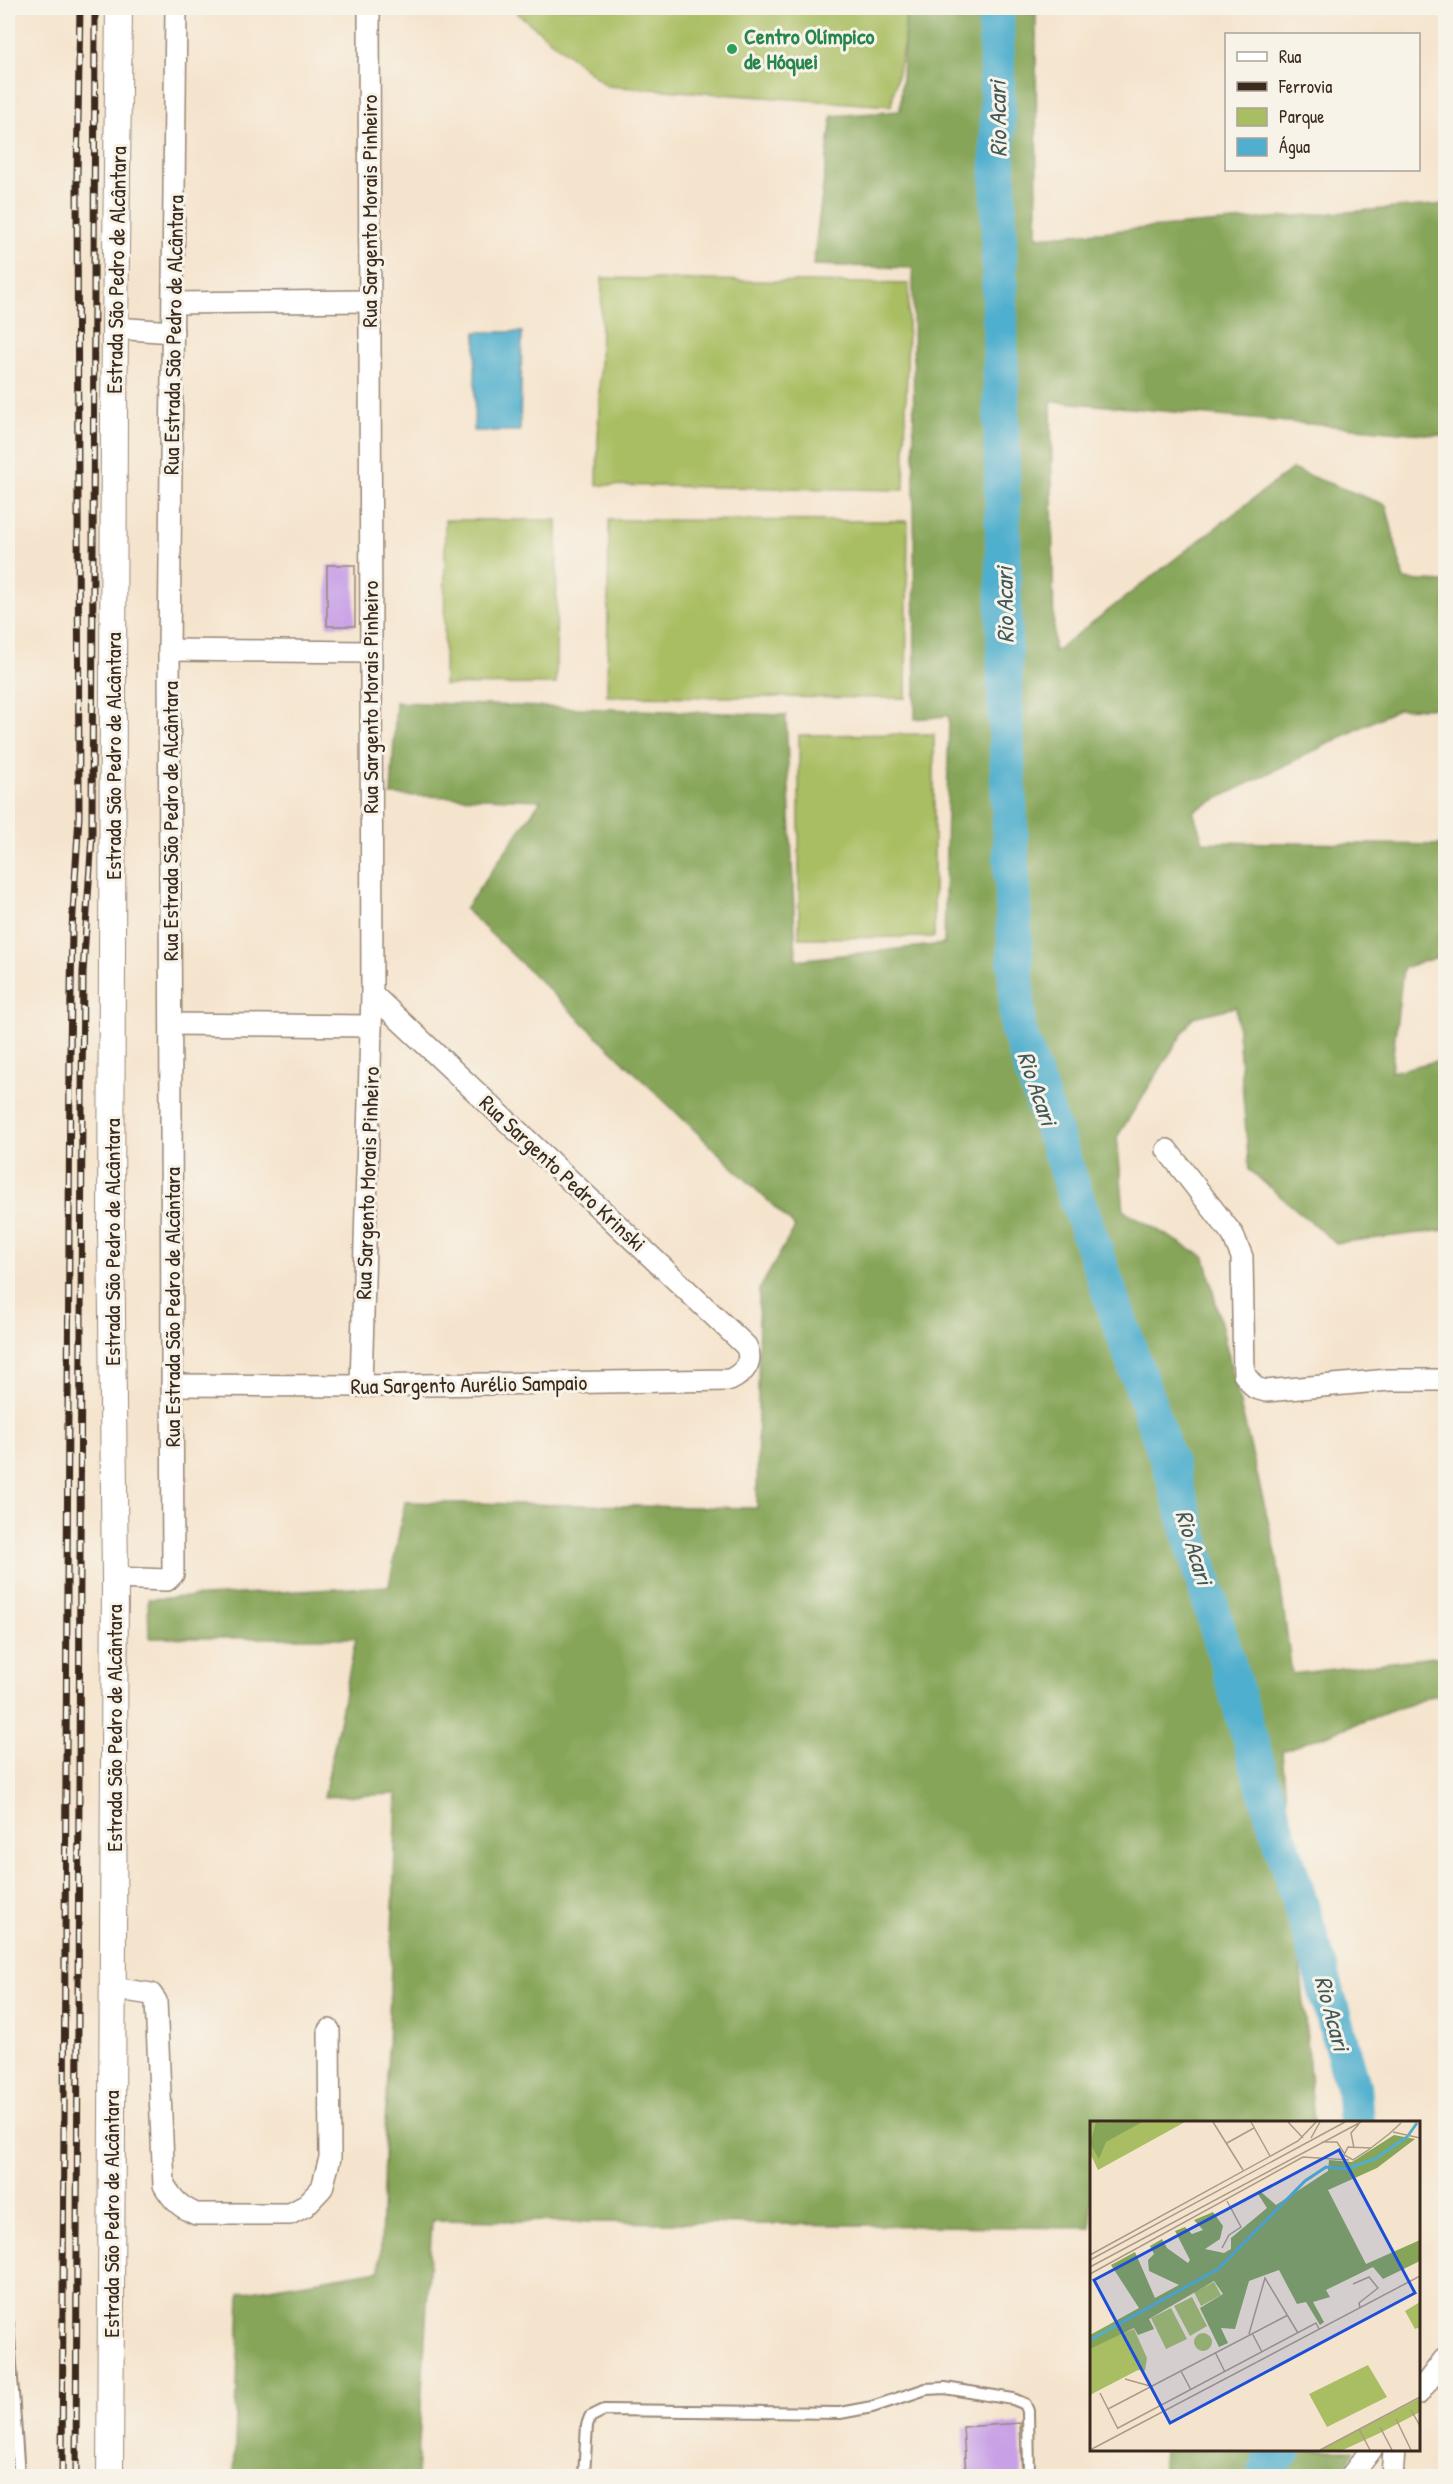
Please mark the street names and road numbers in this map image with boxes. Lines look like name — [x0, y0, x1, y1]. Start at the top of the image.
street label: Rua Sargento Morais Pinheiro — [354, 94, 384, 327]
street label: Estrada São Pedro de Alcântara — [99, 146, 133, 394]
street label: Rua Estrada São Pedro de Alcântara — [156, 194, 190, 475]
street label: Rua Sargento Morais Pinheiro — [355, 580, 385, 813]
street label: Estrada São Pedro de Alcântara — [98, 632, 128, 880]
street label: Rua Estrada São Pedro de Alcântara — [155, 681, 185, 961]
street label: Rua Sargento Morais Pinheiro — [348, 1066, 386, 1300]
street label: Rua Sargento Pedro Krinski — [473, 1088, 653, 1258]
street label: Estrada São Pedro de Alcântara — [97, 1118, 127, 1366]
street label: Rua Estrada São Pedro de Alcântara — [157, 1167, 187, 1447]
street label: Rua Sargento Aurélio Sampaio — [350, 1367, 588, 1401]
street label: Estrada São Pedro de Alcântara — [99, 1604, 129, 1852]
street label: Estrada São Pedro de Alcântara — [96, 2090, 126, 2338]

